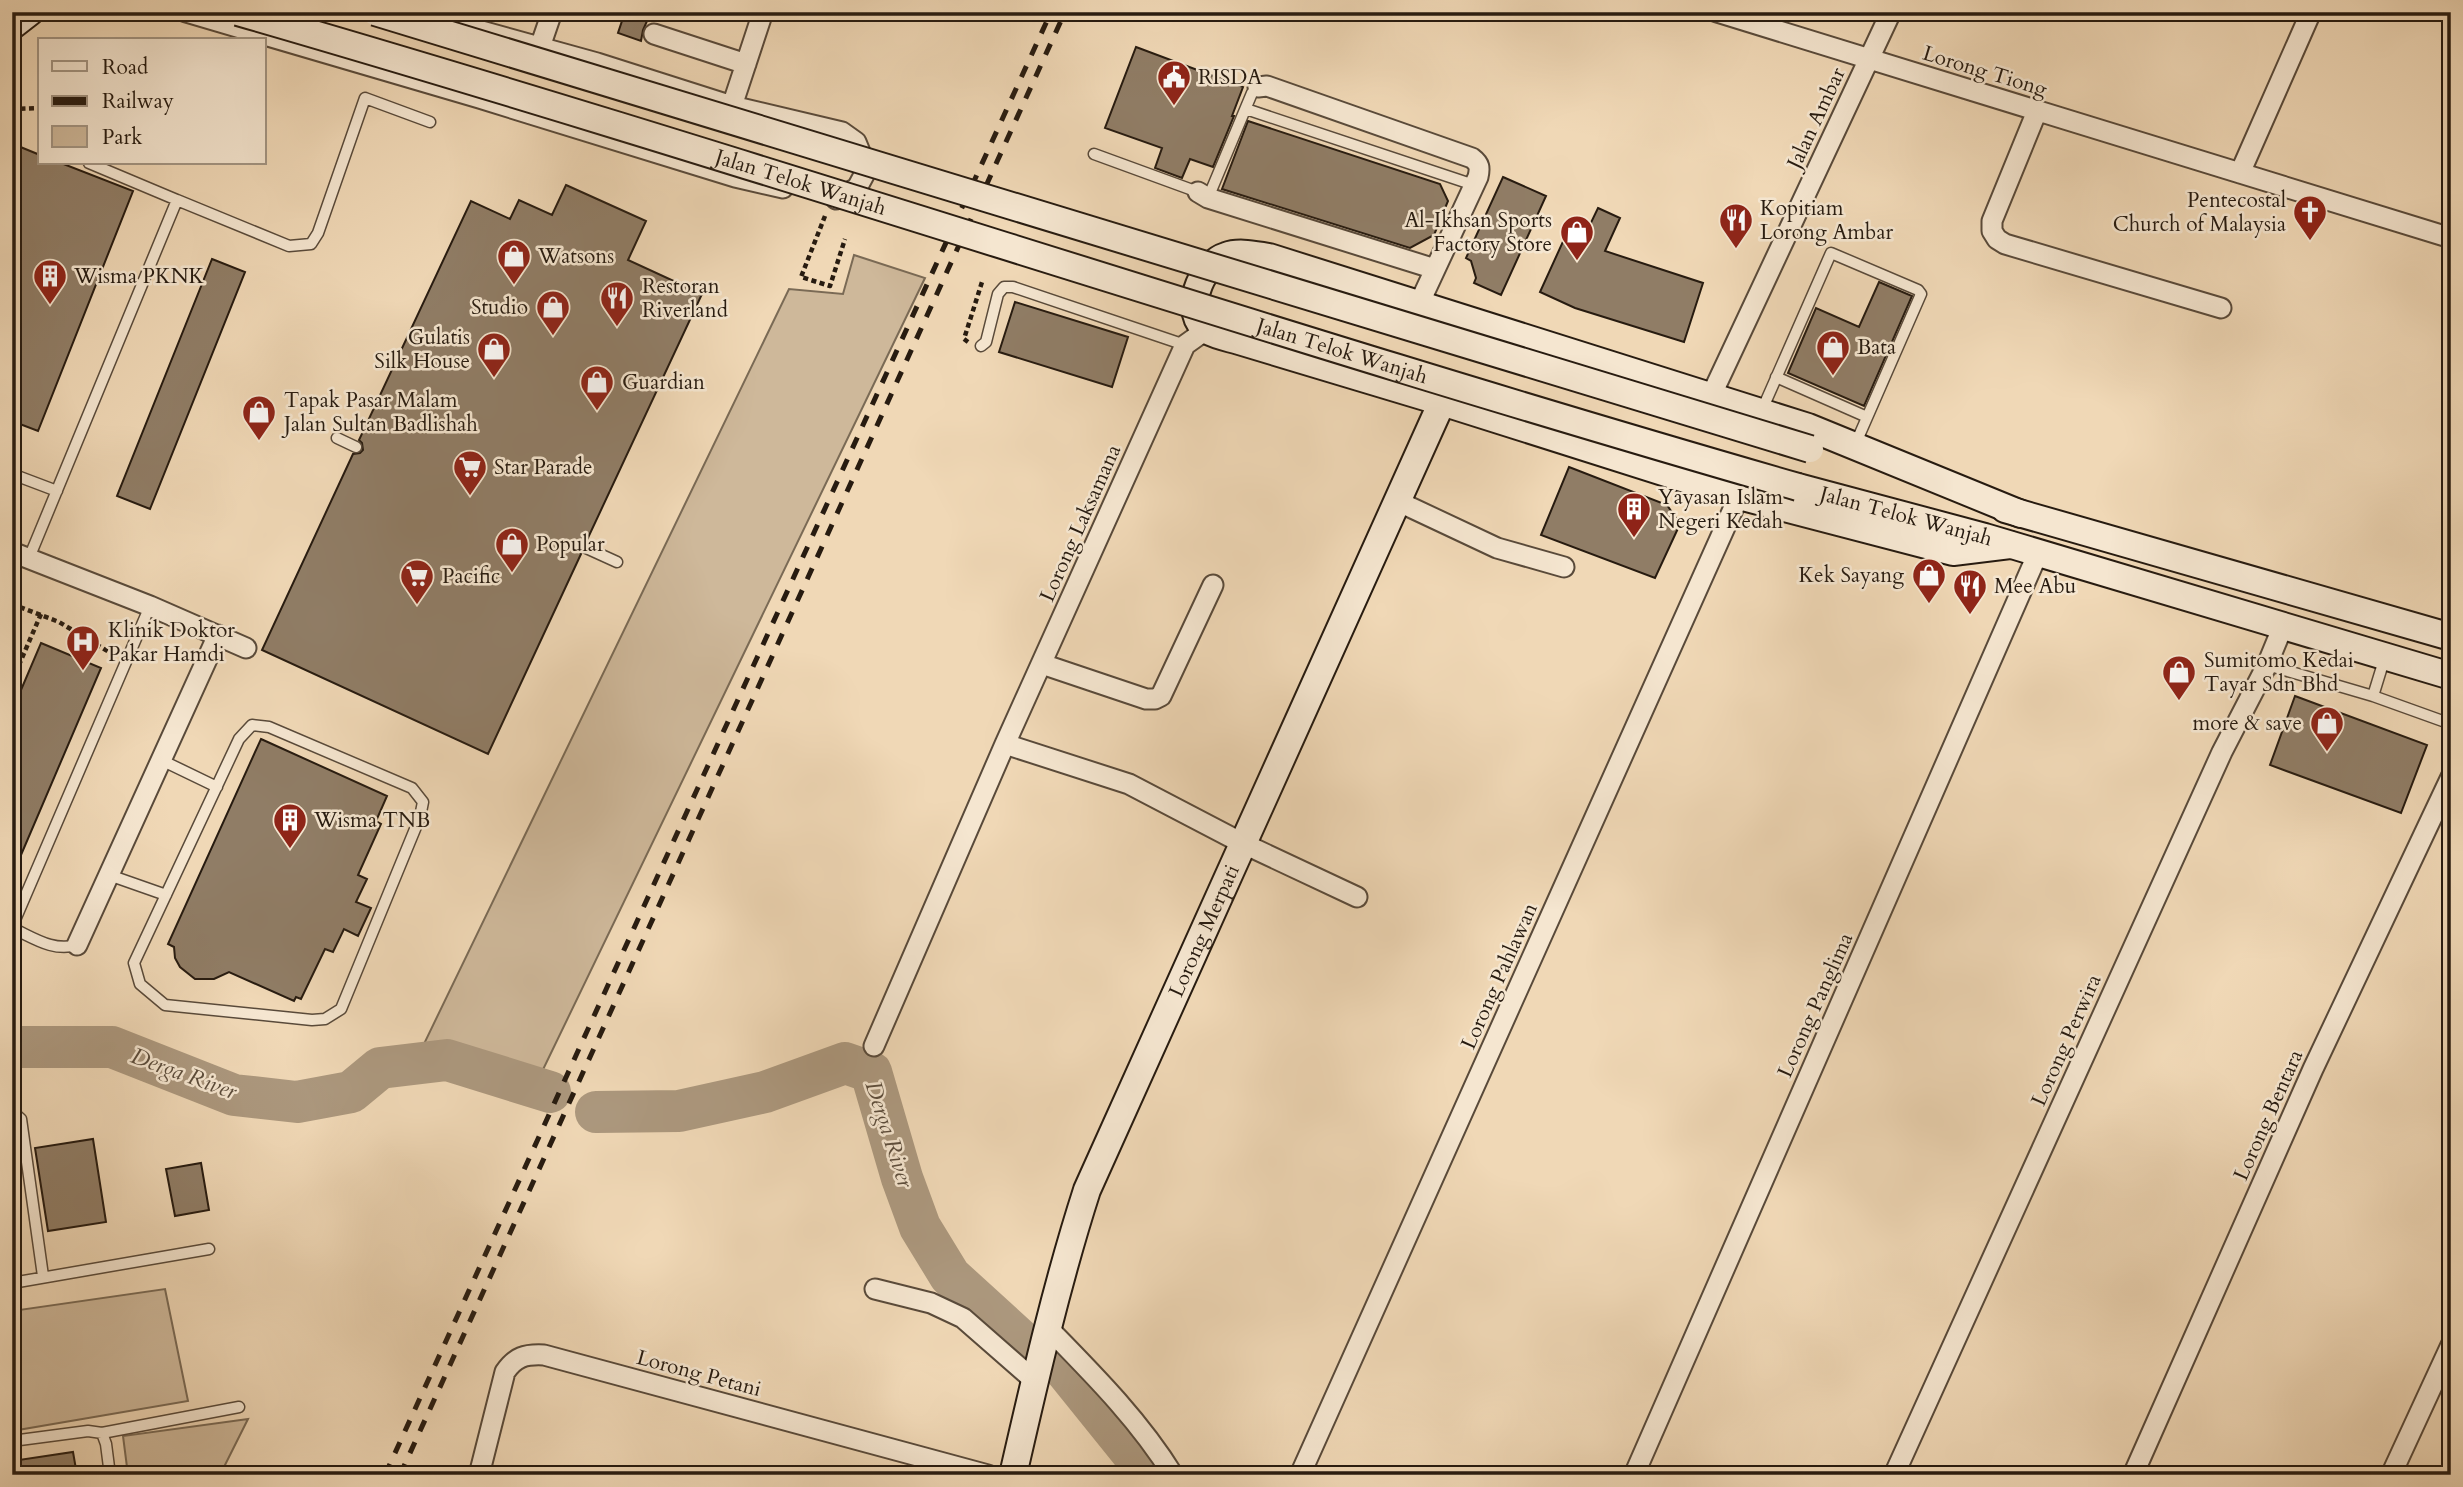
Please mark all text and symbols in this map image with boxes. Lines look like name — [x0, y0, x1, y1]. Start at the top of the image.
legend — [38, 38, 266, 164]
street label: Lorong Tiong — [1919, 39, 2051, 104]
text: Road — [102, 53, 148, 82]
public building icon: RISDA — [1155, 58, 1193, 107]
street label: Jalan Ambar — [1779, 62, 1853, 176]
place label: RISDA — [1198, 63, 1262, 92]
text: Railway — [102, 87, 174, 116]
text: Park — [102, 123, 143, 152]
street label: Jalan Telok Wanjah — [709, 142, 890, 223]
place label: Pentecostal Church of Malaysia — [2113, 186, 2286, 239]
church icon: Pentecostal Church of Malaysia — [2291, 193, 2329, 242]
place label: Kopitiam Lorong Ambar — [1760, 194, 1893, 247]
restaurant icon: Kopitiam Lorong Ambar — [1717, 201, 1755, 250]
place label: Al-Ikhsan Sports Factory Store — [1404, 206, 1552, 259]
shop icon: Al-Ikhsan Sports Factory Store — [1558, 213, 1596, 262]
shop icon: Watsons — [495, 237, 533, 286]
place label: Watsons — [537, 242, 614, 271]
building icon: Wisma PKNK — [31, 257, 69, 306]
place label: Wisma PKNK — [73, 262, 205, 291]
place label: Restoran Riverland — [642, 272, 728, 325]
restaurant icon: Restoran Riverland — [598, 279, 636, 328]
shop icon: Studio — [534, 288, 572, 337]
place label: Studio — [471, 293, 528, 322]
street label: Jalan Telok Wanjah — [1250, 310, 1432, 391]
place label: Gulatis Silk House — [374, 323, 470, 376]
shop icon: Bata — [1814, 328, 1852, 377]
shop icon: Gulatis Silk House — [475, 330, 513, 379]
place label: Bata — [1857, 333, 1896, 362]
shop icon: Guardian — [578, 363, 616, 412]
place label: Guardian — [622, 368, 705, 397]
place label: Tapak Pasar Malam Jalan Sultan Badlishah — [281, 386, 478, 439]
shop icon: Tapak Pasar Malam Jalan Sultan Badlishah — [240, 393, 278, 442]
street label: Lorong Laksamana — [1033, 440, 1128, 606]
supermarket icon: Star Parade — [451, 448, 489, 497]
place label: Star Parade — [494, 453, 592, 482]
street label: Jalan Telok Wanjah — [1814, 479, 1996, 554]
place label: Yayasan Islam Negeri Kedah — [1658, 483, 1783, 536]
building icon: Yayasan Islam Negeri Kedah — [1615, 490, 1653, 539]
shop icon: Popular — [493, 525, 531, 574]
place label: Popular — [536, 530, 605, 559]
shop icon: Kek Sayang — [1910, 556, 1948, 605]
supermarket icon: Pacific — [398, 557, 436, 606]
place label: Kek Sayang — [1798, 561, 1904, 590]
place label: Pacific — [442, 562, 500, 591]
restaurant icon: Mee Abu — [1951, 567, 1989, 616]
place label: Mee Abu — [1994, 572, 2076, 601]
place label: Klinik Doktor Pakar Hamdi — [108, 616, 235, 669]
hospital icon: Klinik Doktor Pakar Hamdi — [64, 623, 102, 672]
place label: Sumitomo Kedai Tayar Sdn Bhd — [2204, 646, 2354, 699]
shop icon: Sumitomo Kedai Tayar Sdn Bhd — [2160, 653, 2198, 702]
shop icon: more & save — [2308, 704, 2346, 753]
place label: more & save — [2193, 709, 2302, 738]
building icon: Wisma TNB — [271, 801, 309, 850]
place label: Wisma TNB — [313, 806, 430, 835]
street label: Lorong Merpati — [1162, 860, 1247, 1002]
street label: Lorong Pahlawan — [1454, 898, 1545, 1054]
street label: Lorong Panglima — [1771, 928, 1860, 1082]
street label: Lorong Perwira — [2024, 970, 2108, 1111]
water label: Derga River — [127, 1040, 242, 1107]
street label: Lorong Bentara — [2227, 1045, 2310, 1185]
water label: Derga River — [858, 1077, 922, 1193]
street label: Lorong Petani — [633, 1343, 764, 1404]

